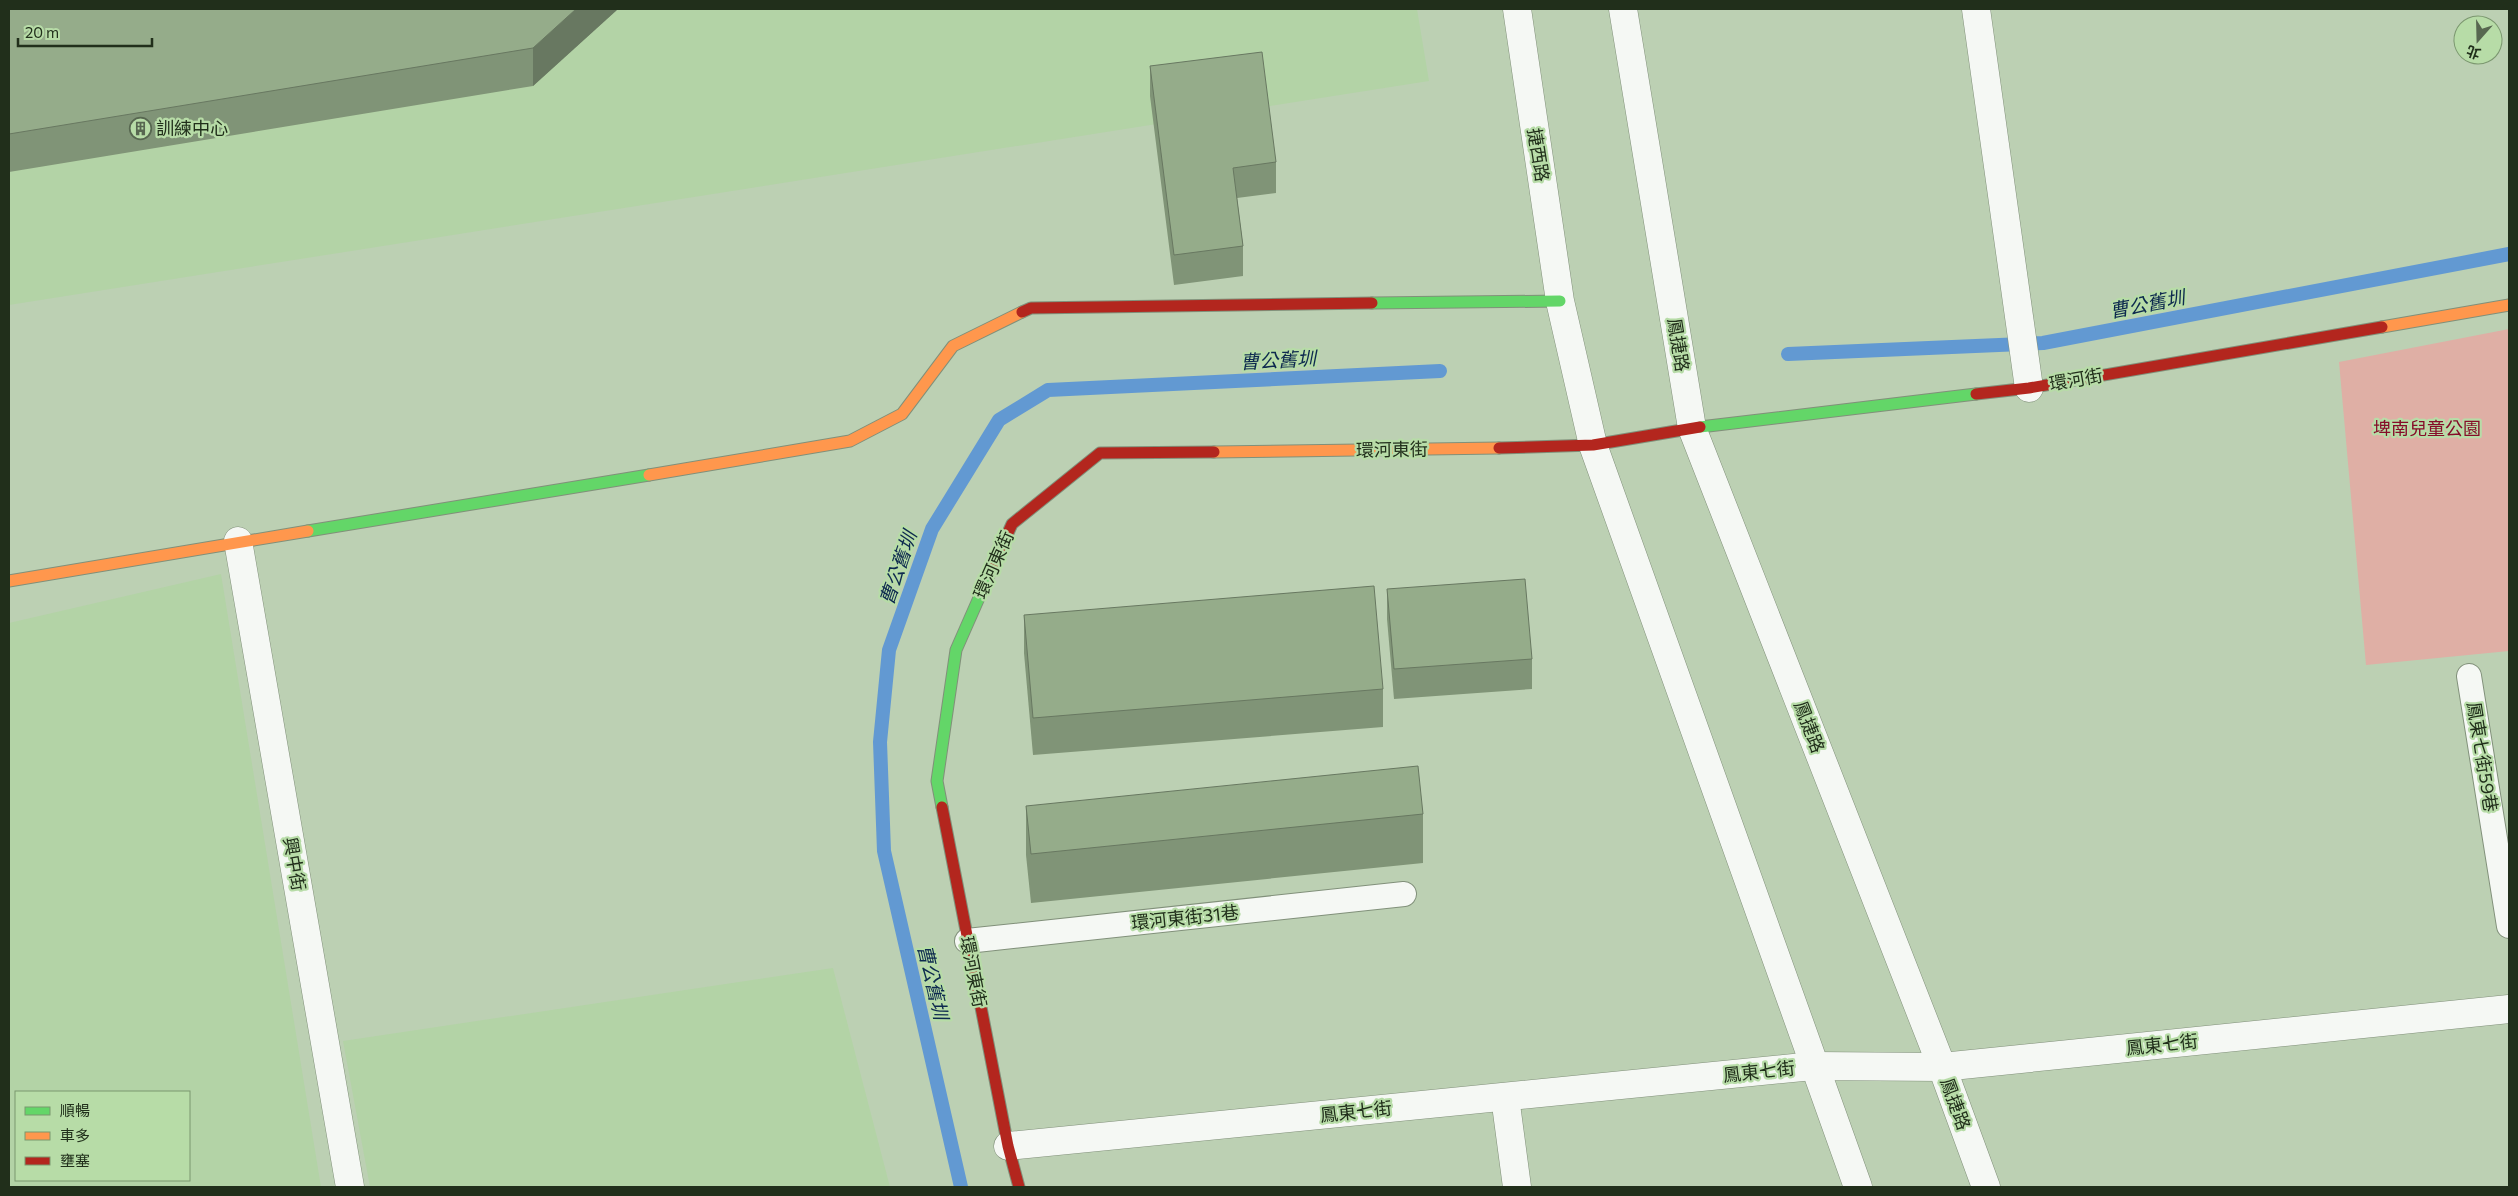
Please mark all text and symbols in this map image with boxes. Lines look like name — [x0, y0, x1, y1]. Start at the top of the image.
scale bar — [18, 15, 151, 47]
north arrow — [2453, 15, 2503, 65]
text: 20 m — [25, 23, 59, 41]
text: 北 — [2464, 42, 2483, 63]
building icon: 訓練中心 — [128, 117, 152, 141]
place label: 訓練中心 — [156, 117, 228, 139]
street label: 捷西路 — [1524, 126, 1554, 183]
water label: 曹公舊圳 — [2107, 284, 2189, 322]
street label: 鳳捷路 — [1664, 316, 1694, 373]
water label: 曹公舊圳 — [1239, 346, 1320, 373]
street label: 環河街 — [2047, 363, 2104, 395]
park label: 埤南兒童公園 — [2373, 417, 2481, 439]
street label: 環河東街 — [1356, 437, 1428, 461]
water label: 曹公舊圳 — [874, 525, 922, 608]
street label: 環河東街 — [968, 527, 1018, 602]
street label: 鳳捷路 — [1790, 697, 1830, 756]
street label: 鳳東七街59巷 — [2463, 700, 2503, 814]
street label: 興中街 — [279, 835, 311, 892]
street label: 環河東街31巷 — [1130, 900, 1240, 934]
street label: 環河東街 — [956, 934, 992, 1009]
water label: 曹公舊圳 — [914, 942, 954, 1024]
street label: 鳳東七街 — [2125, 1029, 2199, 1059]
street label: 鳳東七街 — [1722, 1056, 1796, 1086]
street label: 鳳捷路 — [1936, 1075, 1976, 1133]
legend — [15, 1091, 190, 1181]
street label: 鳳東七街 — [1319, 1096, 1393, 1126]
text: 順暢 — [60, 1101, 90, 1119]
text: 車多 — [60, 1126, 90, 1144]
text: 壅塞 — [60, 1151, 90, 1169]

